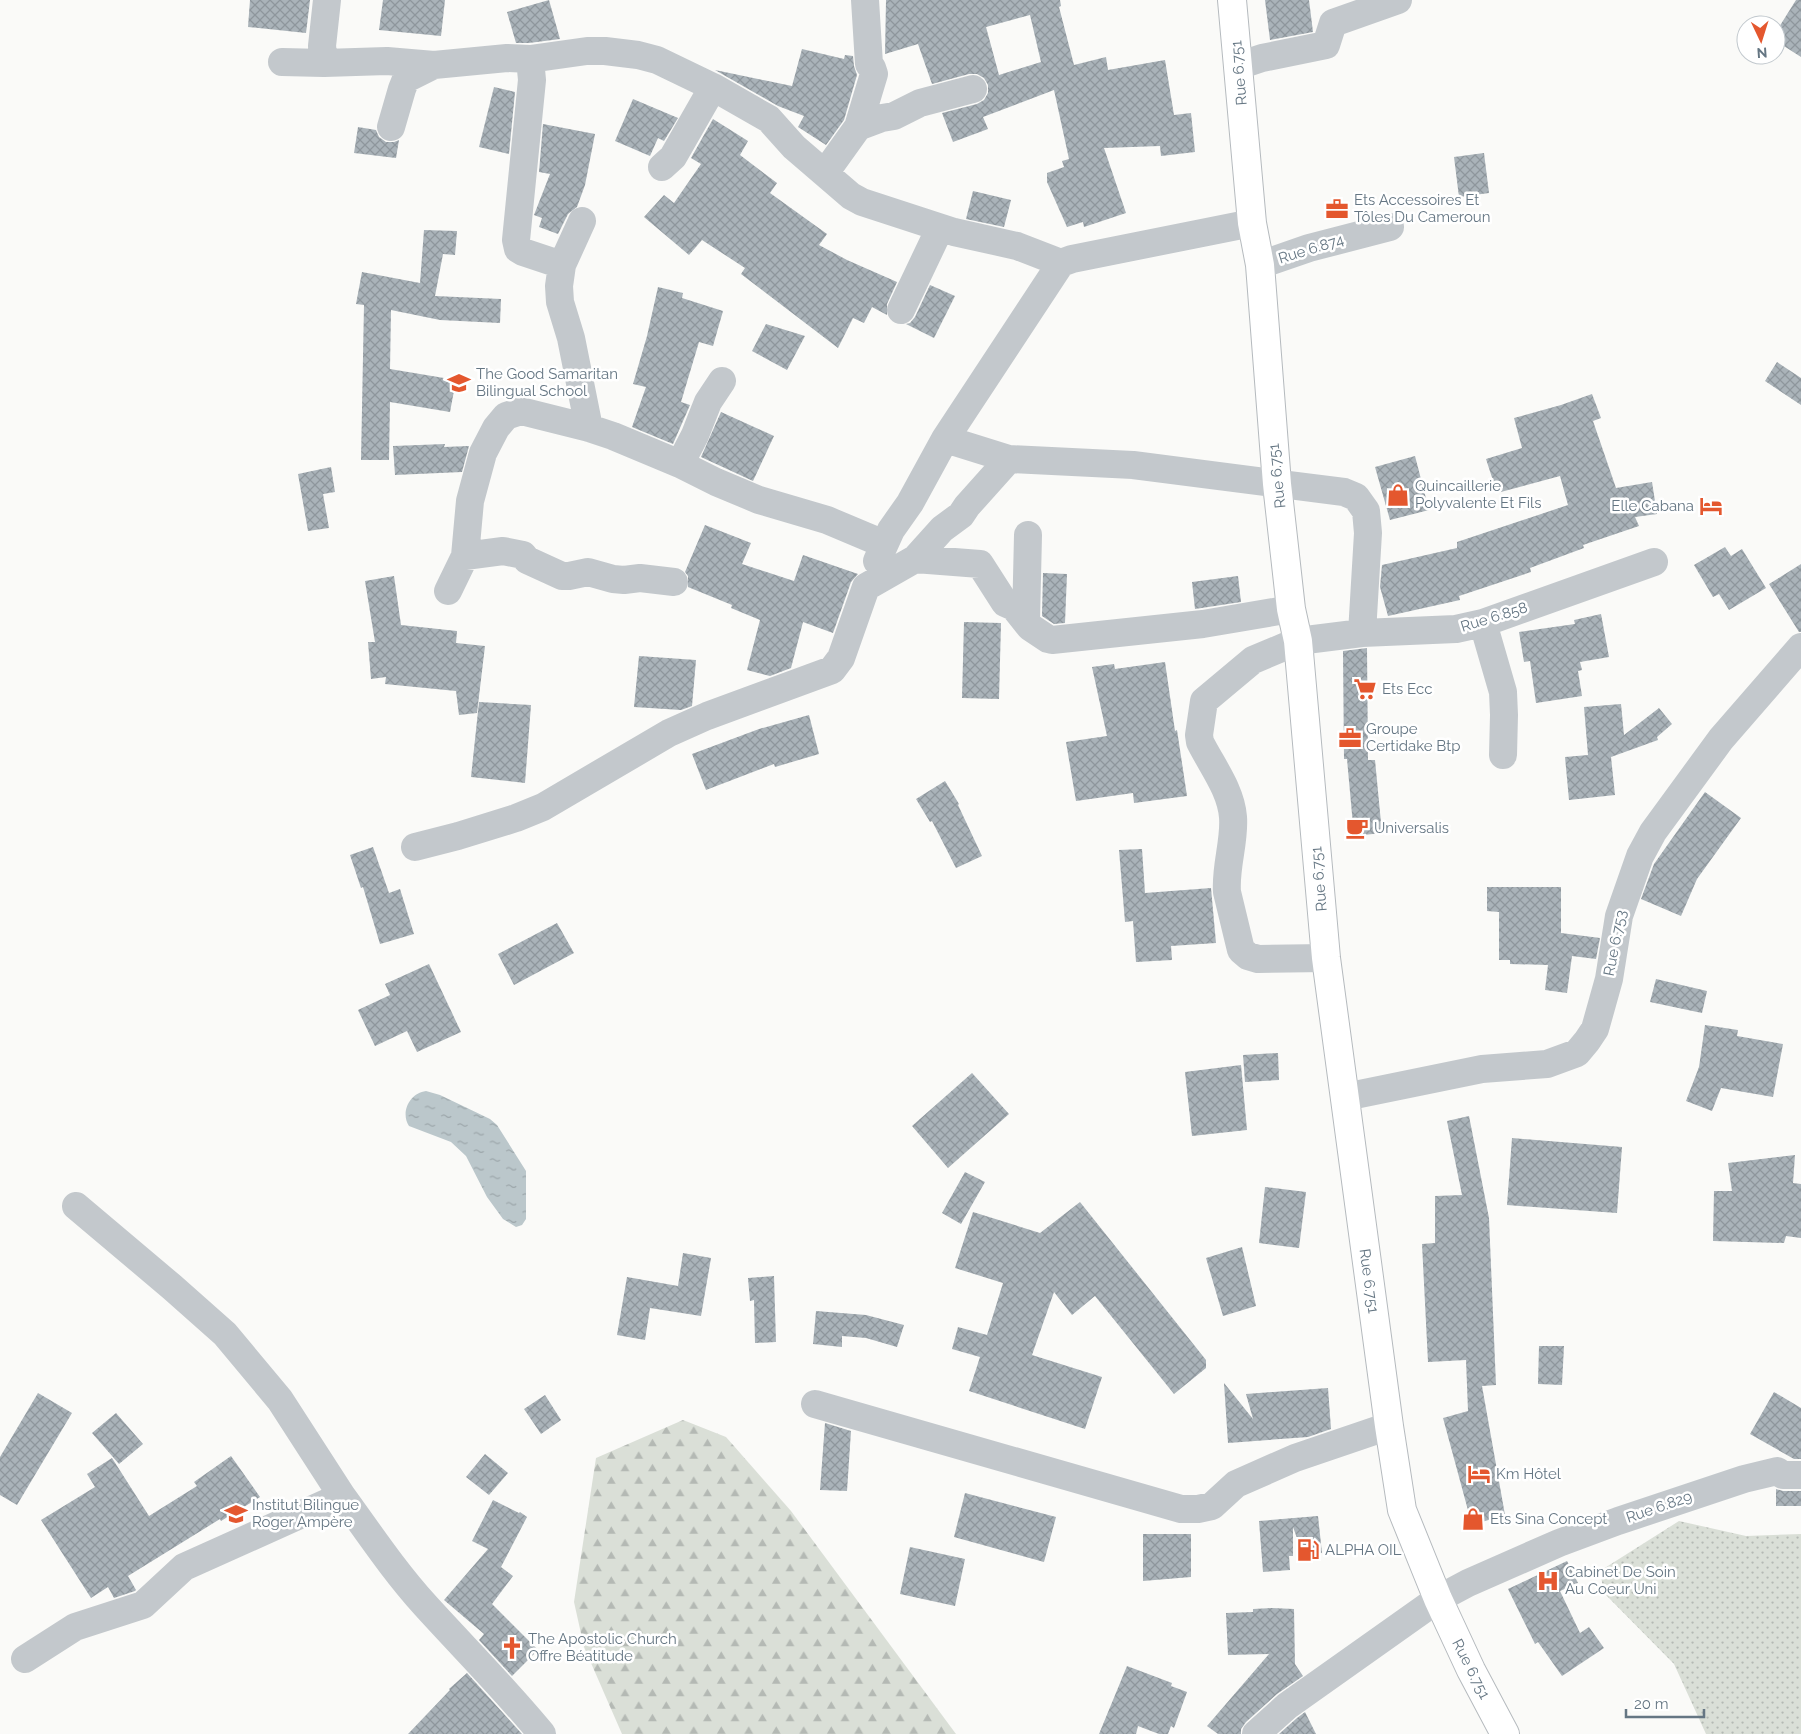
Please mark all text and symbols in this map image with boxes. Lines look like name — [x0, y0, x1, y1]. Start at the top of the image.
north arrow — [1736, 15, 1786, 65]
street label: Rue 6.751 — [1227, 39, 1251, 106]
text: N — [1756, 45, 1768, 61]
place label: Ets Accessoires Et Tôles Du Cameroun — [1354, 191, 1490, 226]
office icon: Ets Accessoires Et Tôles Du Cameroun — [1324, 196, 1350, 222]
street label: Rue 6.874 — [1276, 231, 1346, 267]
place label: The Good Samaritan Bilingual School — [476, 365, 618, 400]
school or university icon: The Good Samaritan Bilingual School — [446, 370, 472, 396]
street label: Rue 6.751 — [1265, 442, 1289, 509]
place label: Quincaillerie Polyvalente Et Fils — [1415, 477, 1541, 512]
shop icon: Quincaillerie Polyvalente Et Fils — [1385, 482, 1411, 508]
hotel icon: Elle Cabana — [1698, 493, 1724, 519]
place label: Elle Cabana — [1611, 497, 1694, 515]
street label: Rue 6.858 — [1458, 598, 1530, 636]
supermarket icon: Ets Ecc — [1352, 676, 1378, 702]
place label: Ets Ecc — [1382, 680, 1432, 698]
place label: Groupe Certidake Btp — [1366, 720, 1461, 755]
office icon: Groupe Certidake Btp — [1337, 725, 1363, 751]
cafe icon: Universalis — [1344, 815, 1370, 841]
place label: Universalis — [1374, 819, 1449, 837]
street label: Rue 6.751 — [1307, 845, 1331, 912]
street label: Rue 6.753 — [1600, 909, 1630, 977]
street label: Rue 6.751 — [1356, 1248, 1383, 1315]
hotel icon: Km Hôtel — [1466, 1461, 1492, 1487]
place label: Km Hôtel — [1496, 1465, 1562, 1483]
street label: Rue 6.829 — [1624, 1487, 1695, 1527]
place label: Institut Bilingue Roger Ampère — [252, 1496, 359, 1531]
school or university icon: Institut Bilingue Roger Ampère — [223, 1501, 249, 1527]
shop icon: Ets Sina Concept — [1460, 1506, 1486, 1532]
place label: Ets Sina Concept — [1490, 1510, 1607, 1528]
fuel station icon: ALPHA OIL — [1295, 1537, 1321, 1563]
place label: ALPHA OIL — [1325, 1541, 1402, 1559]
place label: Cabinet De Soin Au Coeur Uni — [1565, 1563, 1676, 1598]
hospital icon: Cabinet De Soin Au Coeur Uni — [1535, 1568, 1561, 1594]
place label: The Apostolic Church Offre Béatitude — [528, 1630, 677, 1665]
church icon: The Apostolic Church Offre Béatitude — [499, 1635, 525, 1661]
street label: Rue 6.751 — [1448, 1636, 1494, 1703]
scale bar — [1626, 1686, 1704, 1718]
text: 20 m — [1634, 1695, 1669, 1713]

